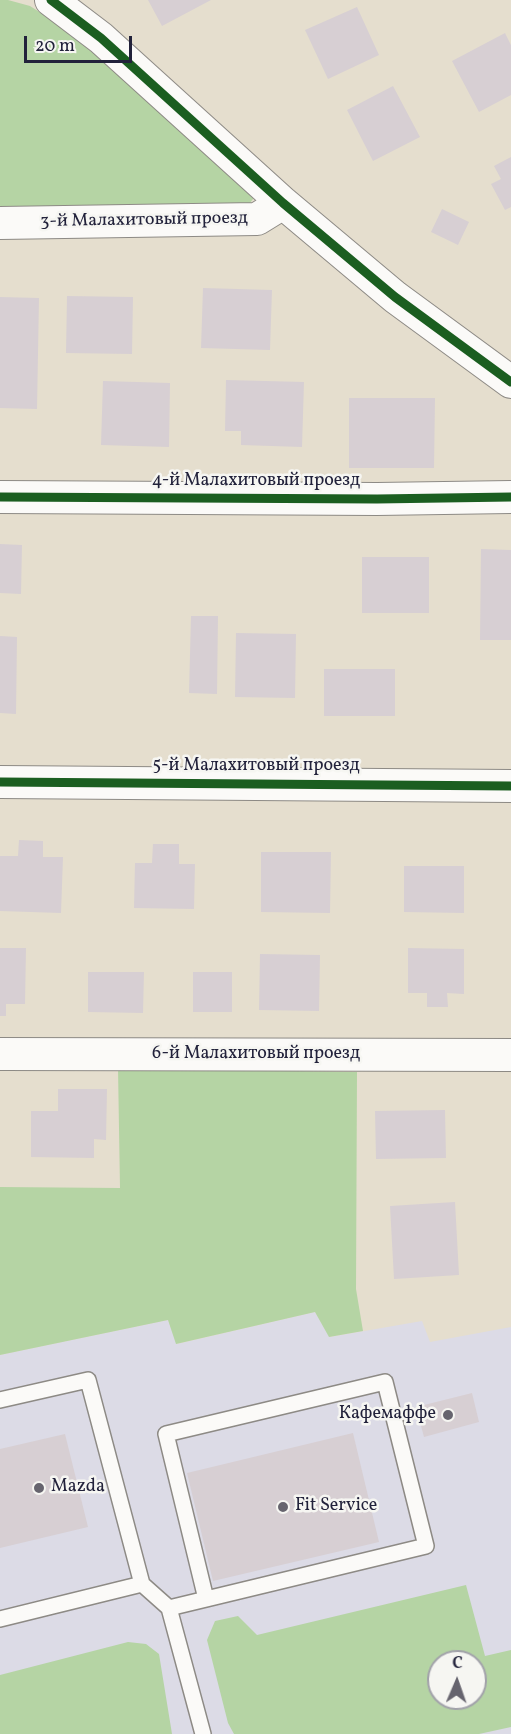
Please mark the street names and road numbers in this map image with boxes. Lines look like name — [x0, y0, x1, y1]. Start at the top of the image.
street label: 3-й Малахитовый проезд — [40, 208, 248, 234]
street label: 4-й Малахитовый проезд — [152, 471, 360, 493]
street label: 5-й Малахитовый проезд — [152, 756, 360, 778]
street label: 6-й Малахитовый проезд — [152, 1044, 360, 1066]

